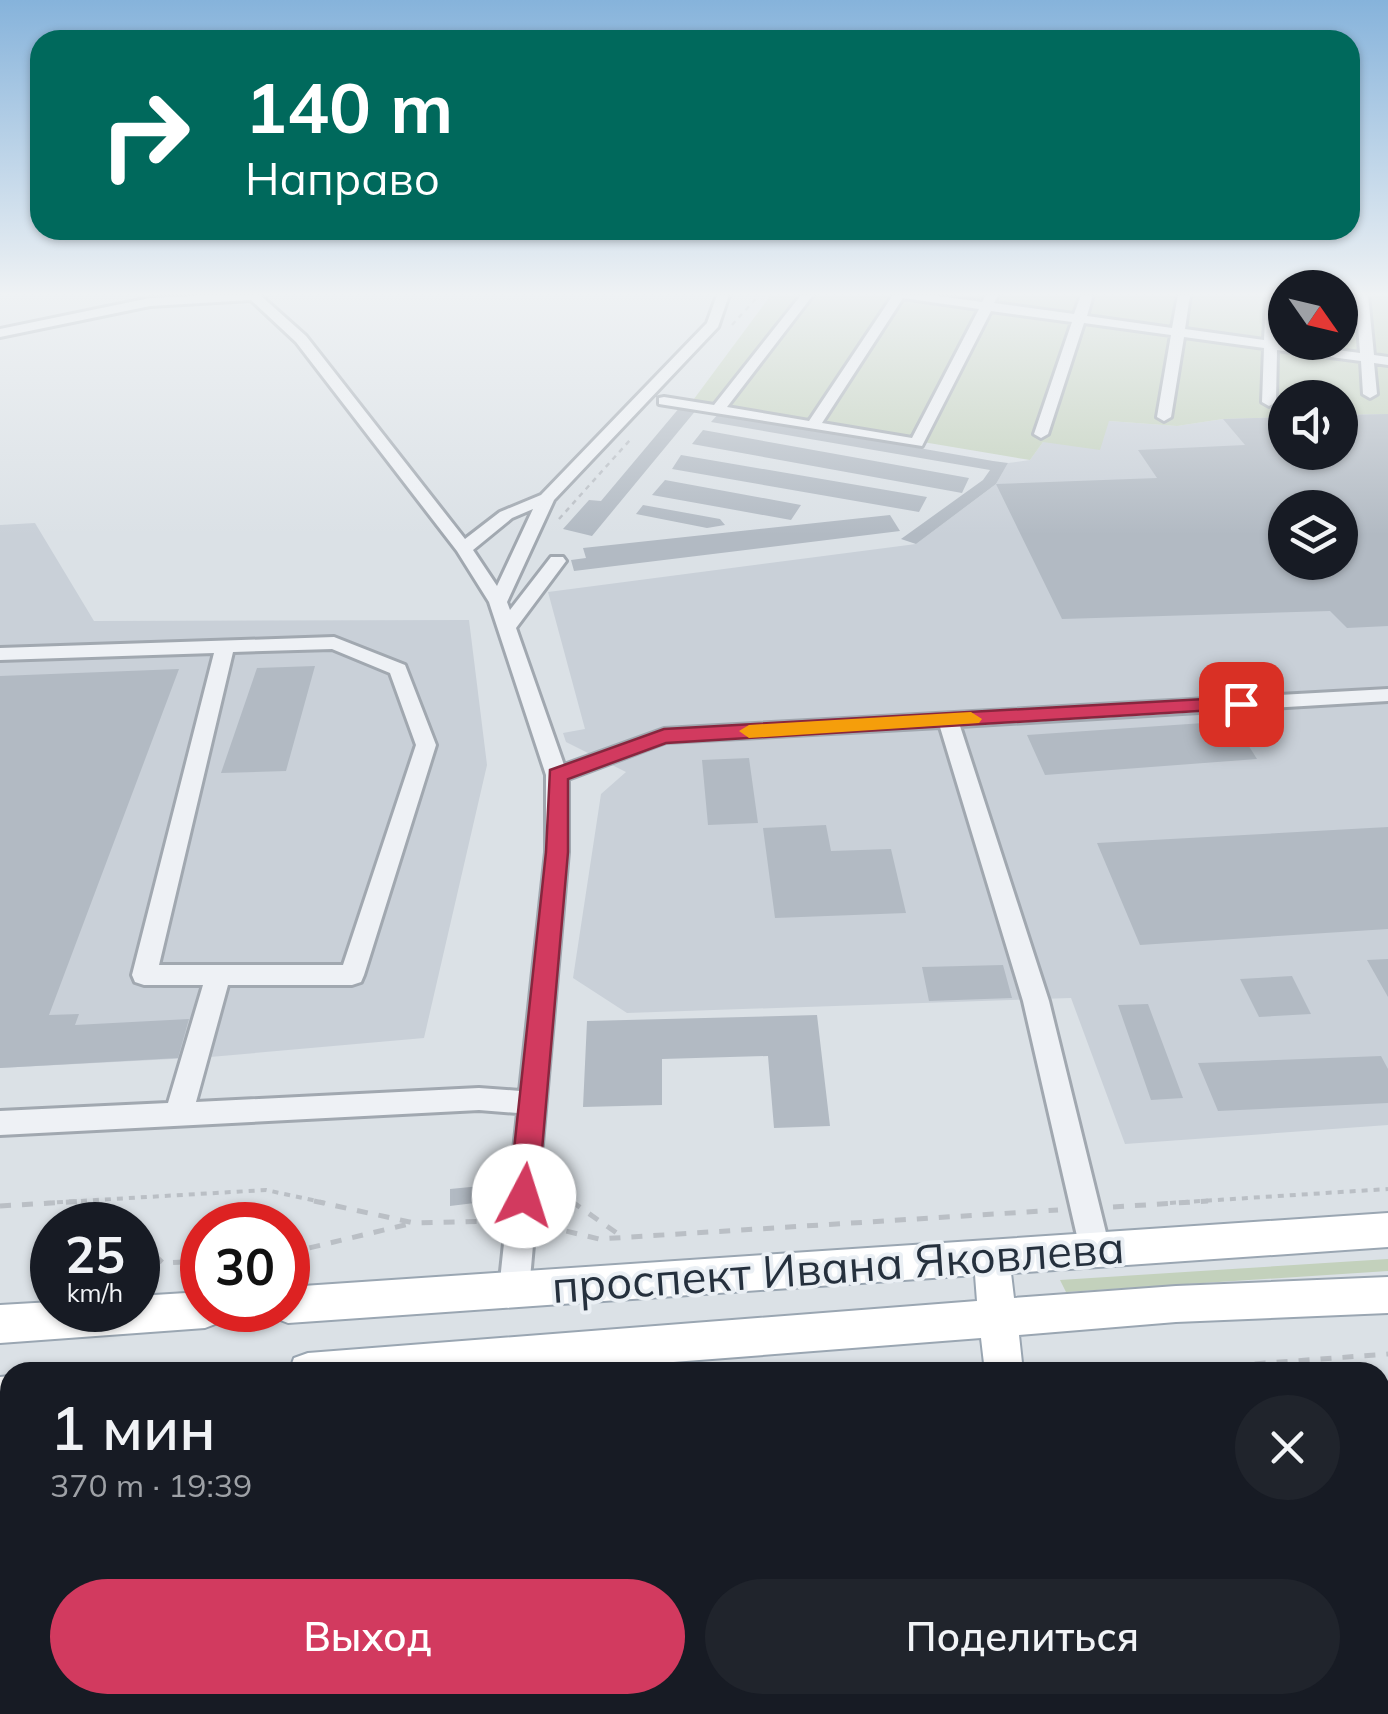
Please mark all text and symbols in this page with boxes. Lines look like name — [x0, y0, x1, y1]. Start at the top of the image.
text: 140 m — [245, 63, 453, 151]
icon: right — [80, 70, 210, 200]
text: Направо — [245, 150, 440, 206]
north arrow — [1268, 270, 1358, 360]
map controls — [1268, 270, 1358, 580]
button: sound — [1268, 380, 1358, 470]
button: layers — [1268, 490, 1358, 580]
pin — [1199, 662, 1284, 747]
icon: arrive — [1214, 677, 1269, 732]
position arrow — [472, 1144, 576, 1248]
speed limit sign: 30 — [180, 1202, 310, 1332]
street label: проспект Ивана Яковлева — [550, 1218, 1126, 1314]
text: 25 — [65, 1223, 125, 1286]
text: km/h — [67, 1277, 123, 1308]
text: 1 мин — [50, 1390, 216, 1465]
button: close — [1235, 1395, 1340, 1500]
text: 370 m · 19:39 — [50, 1465, 252, 1505]
button: Выход — [50, 1579, 685, 1694]
button: Поделиться — [705, 1579, 1340, 1694]

